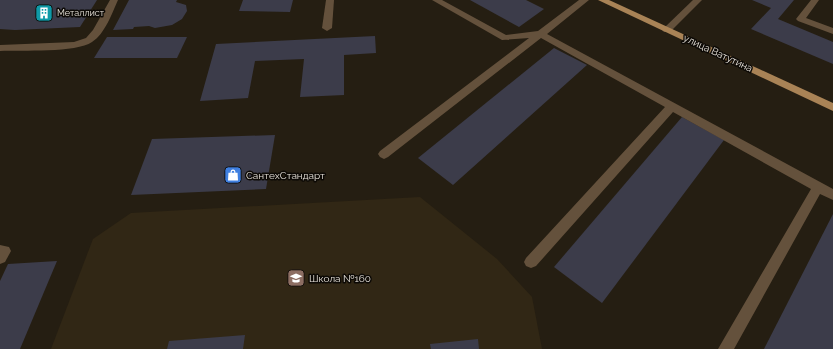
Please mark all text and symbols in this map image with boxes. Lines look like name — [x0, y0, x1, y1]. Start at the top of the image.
building icon: Металлист — [34, 3, 54, 23]
place label: Металлист — [57, 8, 105, 18]
street label: улица Ватутина — [682, 32, 754, 74]
shop icon: СантехСтандарт — [223, 165, 243, 185]
place label: СантехСтандарт — [246, 170, 325, 181]
school or university icon: Школа №160 — [286, 268, 306, 288]
place label: Школа №160 — [309, 273, 371, 284]

